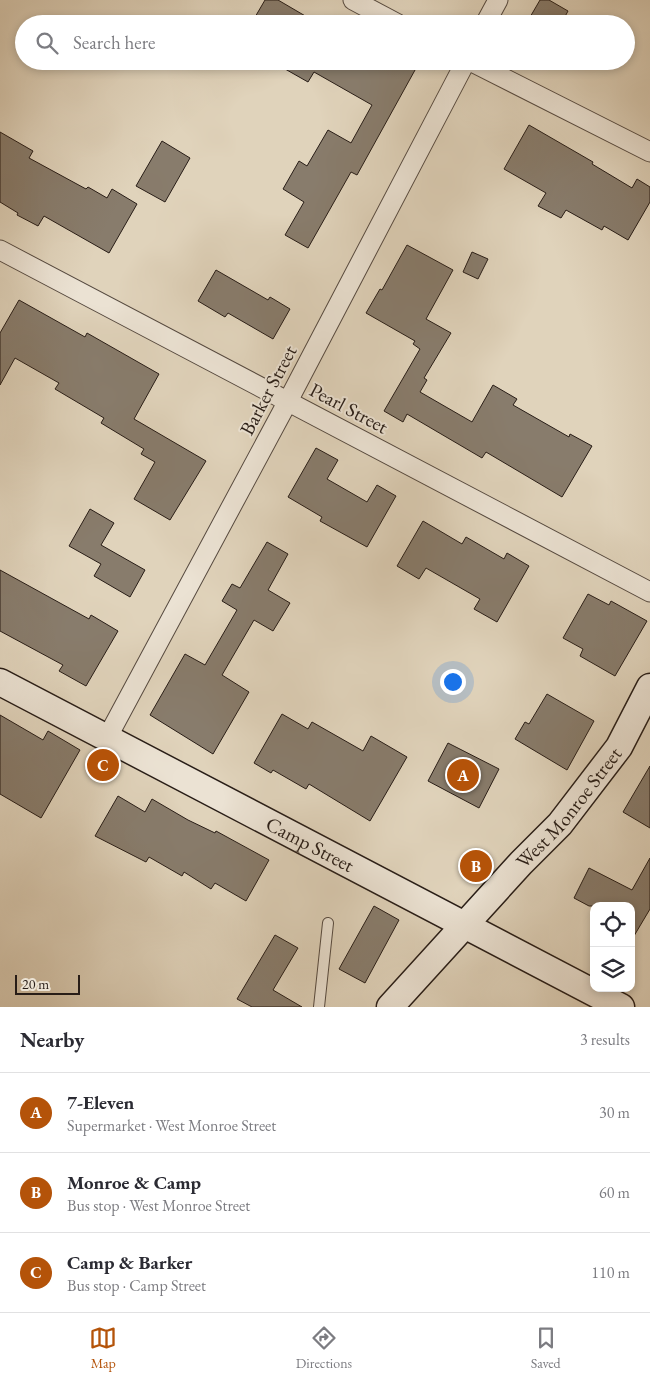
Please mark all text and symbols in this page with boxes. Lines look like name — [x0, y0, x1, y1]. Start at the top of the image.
search box — [15, 15, 635, 70]
icon: search — [33, 29, 61, 57]
text: Search here — [73, 30, 155, 55]
street label: Barker Street — [233, 340, 303, 439]
street label: Pearl Street — [305, 377, 393, 440]
your location — [440, 669, 466, 695]
street label: West Monroe Street — [510, 741, 628, 874]
pin: C — [87, 746, 119, 784]
pin: A — [447, 756, 479, 794]
street label: Camp Street — [261, 810, 359, 878]
pin: B — [460, 847, 492, 885]
map controls — [590, 902, 635, 992]
button: locate — [590, 902, 635, 947]
button: layers — [590, 947, 635, 992]
scale bar — [15, 972, 80, 995]
text: 20 m — [22, 975, 49, 993]
text: Nearby — [20, 1026, 84, 1053]
text: 3 results — [580, 1029, 630, 1050]
text: 7-Eleven — [67, 1090, 134, 1115]
text: A — [30, 1102, 42, 1123]
text: 30 m — [599, 1102, 630, 1123]
text: Supermarket · West Monroe Street — [67, 1115, 276, 1136]
text: Monroe & Camp — [67, 1170, 201, 1195]
text: B — [31, 1182, 41, 1203]
text: 60 m — [599, 1182, 630, 1203]
text: Bus stop · West Monroe Street — [67, 1195, 250, 1216]
text: Camp & Barker — [67, 1250, 192, 1275]
text: C — [30, 1262, 42, 1283]
text: 110 m — [591, 1262, 630, 1283]
text: Bus stop · Camp Street — [67, 1275, 206, 1296]
tab: Map — [89, 1324, 117, 1372]
tab: Directions — [296, 1324, 352, 1372]
tab: Saved — [531, 1324, 561, 1372]

